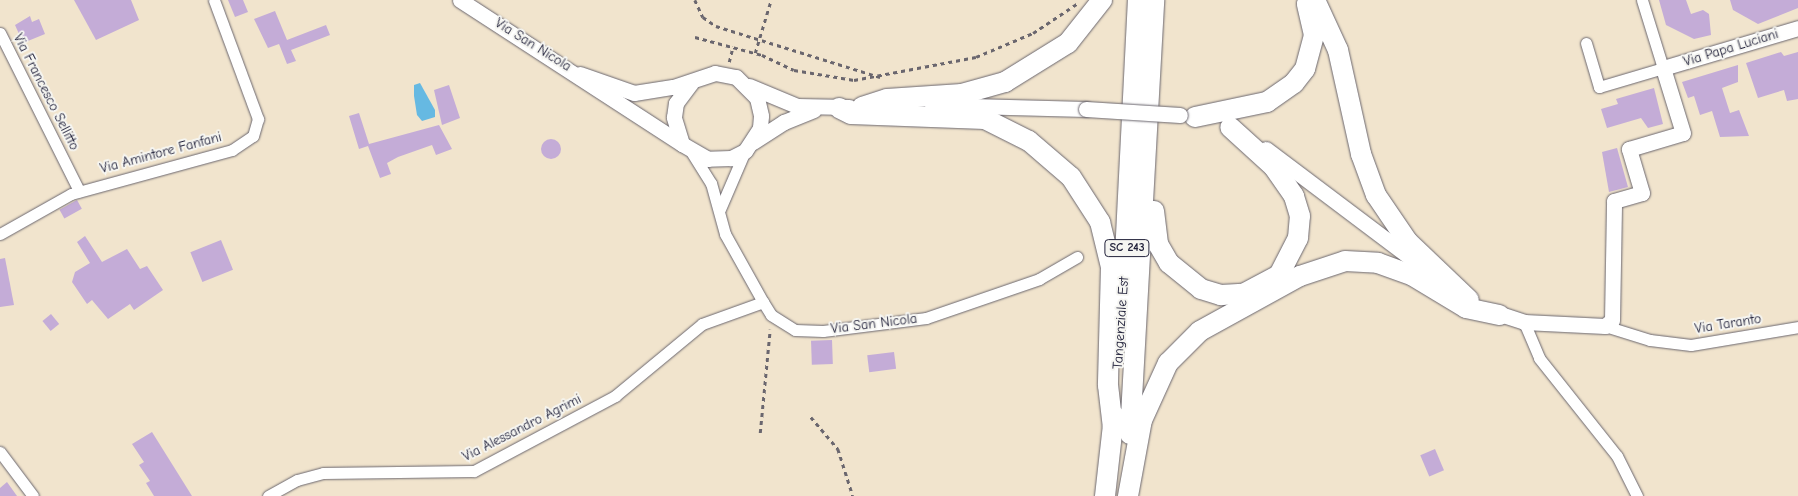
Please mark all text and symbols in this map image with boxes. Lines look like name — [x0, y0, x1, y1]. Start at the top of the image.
street label: Via San Nicola — [492, 15, 574, 75]
street label: Via Papa Luciani — [1681, 26, 1781, 70]
street label: Via Francesco Sellitto — [9, 31, 83, 153]
street label: Via Amintore Fanfani — [98, 129, 224, 177]
road number: SC 243 — [1103, 238, 1151, 258]
street label: Tangenziale Est — [1109, 276, 1133, 370]
street label: Via San Nicola — [830, 310, 918, 338]
street label: Via Taranto — [1694, 310, 1762, 338]
street label: Via Alessandro Agrimi — [460, 391, 584, 465]

